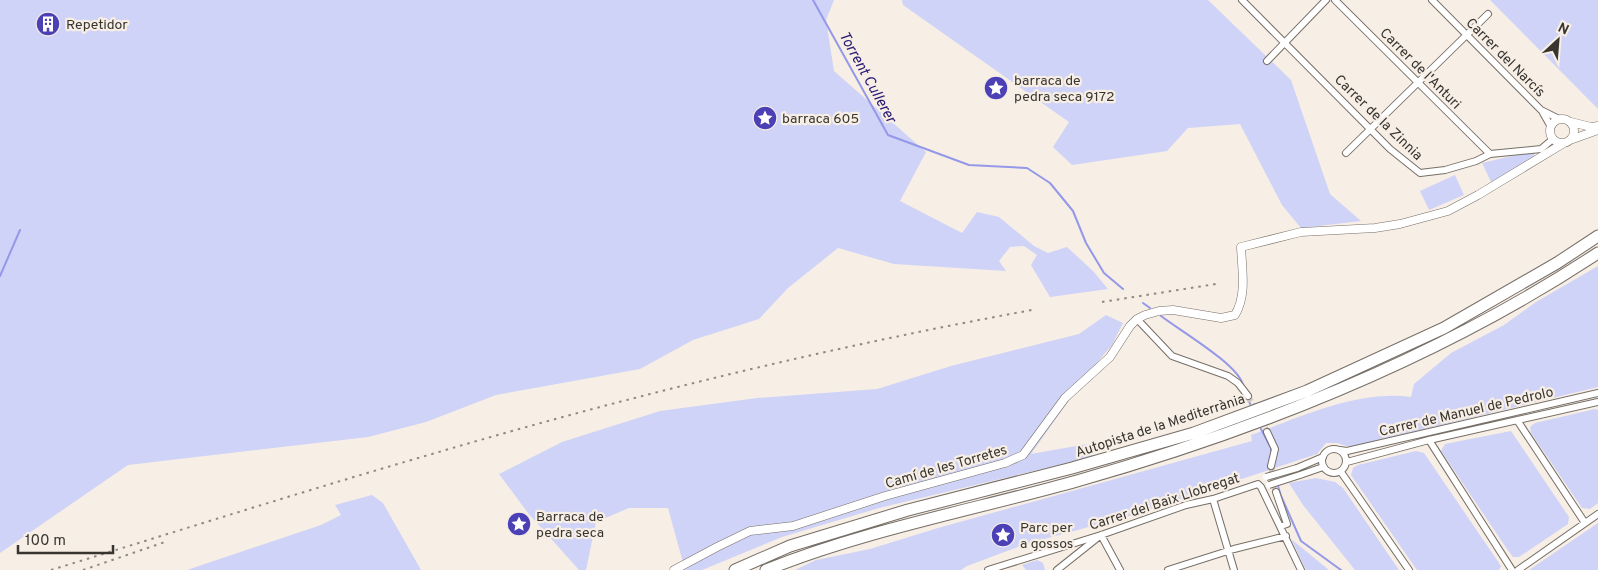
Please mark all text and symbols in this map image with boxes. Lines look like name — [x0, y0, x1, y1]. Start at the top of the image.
building icon: Repetidor — [35, 11, 61, 37]
street label: Carrer del Narcís — [1462, 15, 1548, 101]
north arrow — [1533, 15, 1583, 65]
place label: Repetidor — [66, 17, 128, 34]
text: N — [1555, 20, 1571, 40]
street label: Carrer de l'Anturi — [1376, 25, 1464, 113]
water label: Torrent Cullerer — [834, 28, 900, 128]
street label: Carrer de la Zinnia — [1330, 72, 1426, 164]
place label: barraca de pedra seca 9172 — [1014, 73, 1115, 106]
place icon: barraca de pedra seca 9172 — [983, 75, 1009, 101]
place icon: barraca 605 — [752, 105, 778, 131]
place label: barraca 605 — [782, 111, 859, 128]
street label: Carrer de Manuel de Pedrolo — [1378, 384, 1555, 441]
street label: Autopista de la Mediterrània — [1074, 391, 1247, 462]
street label: Camí de les Torretes — [884, 442, 1009, 493]
street label: Carrer del Baix Llobregat — [1087, 470, 1242, 535]
place label: Barraca de pedra seca — [536, 509, 604, 542]
place icon: Barraca de pedra seca — [506, 511, 532, 537]
place label: Parc per a gossos — [1020, 520, 1073, 553]
scale bar — [18, 522, 112, 554]
place icon: Parc per a gossos — [990, 522, 1016, 548]
text: 100 m — [25, 532, 66, 551]

